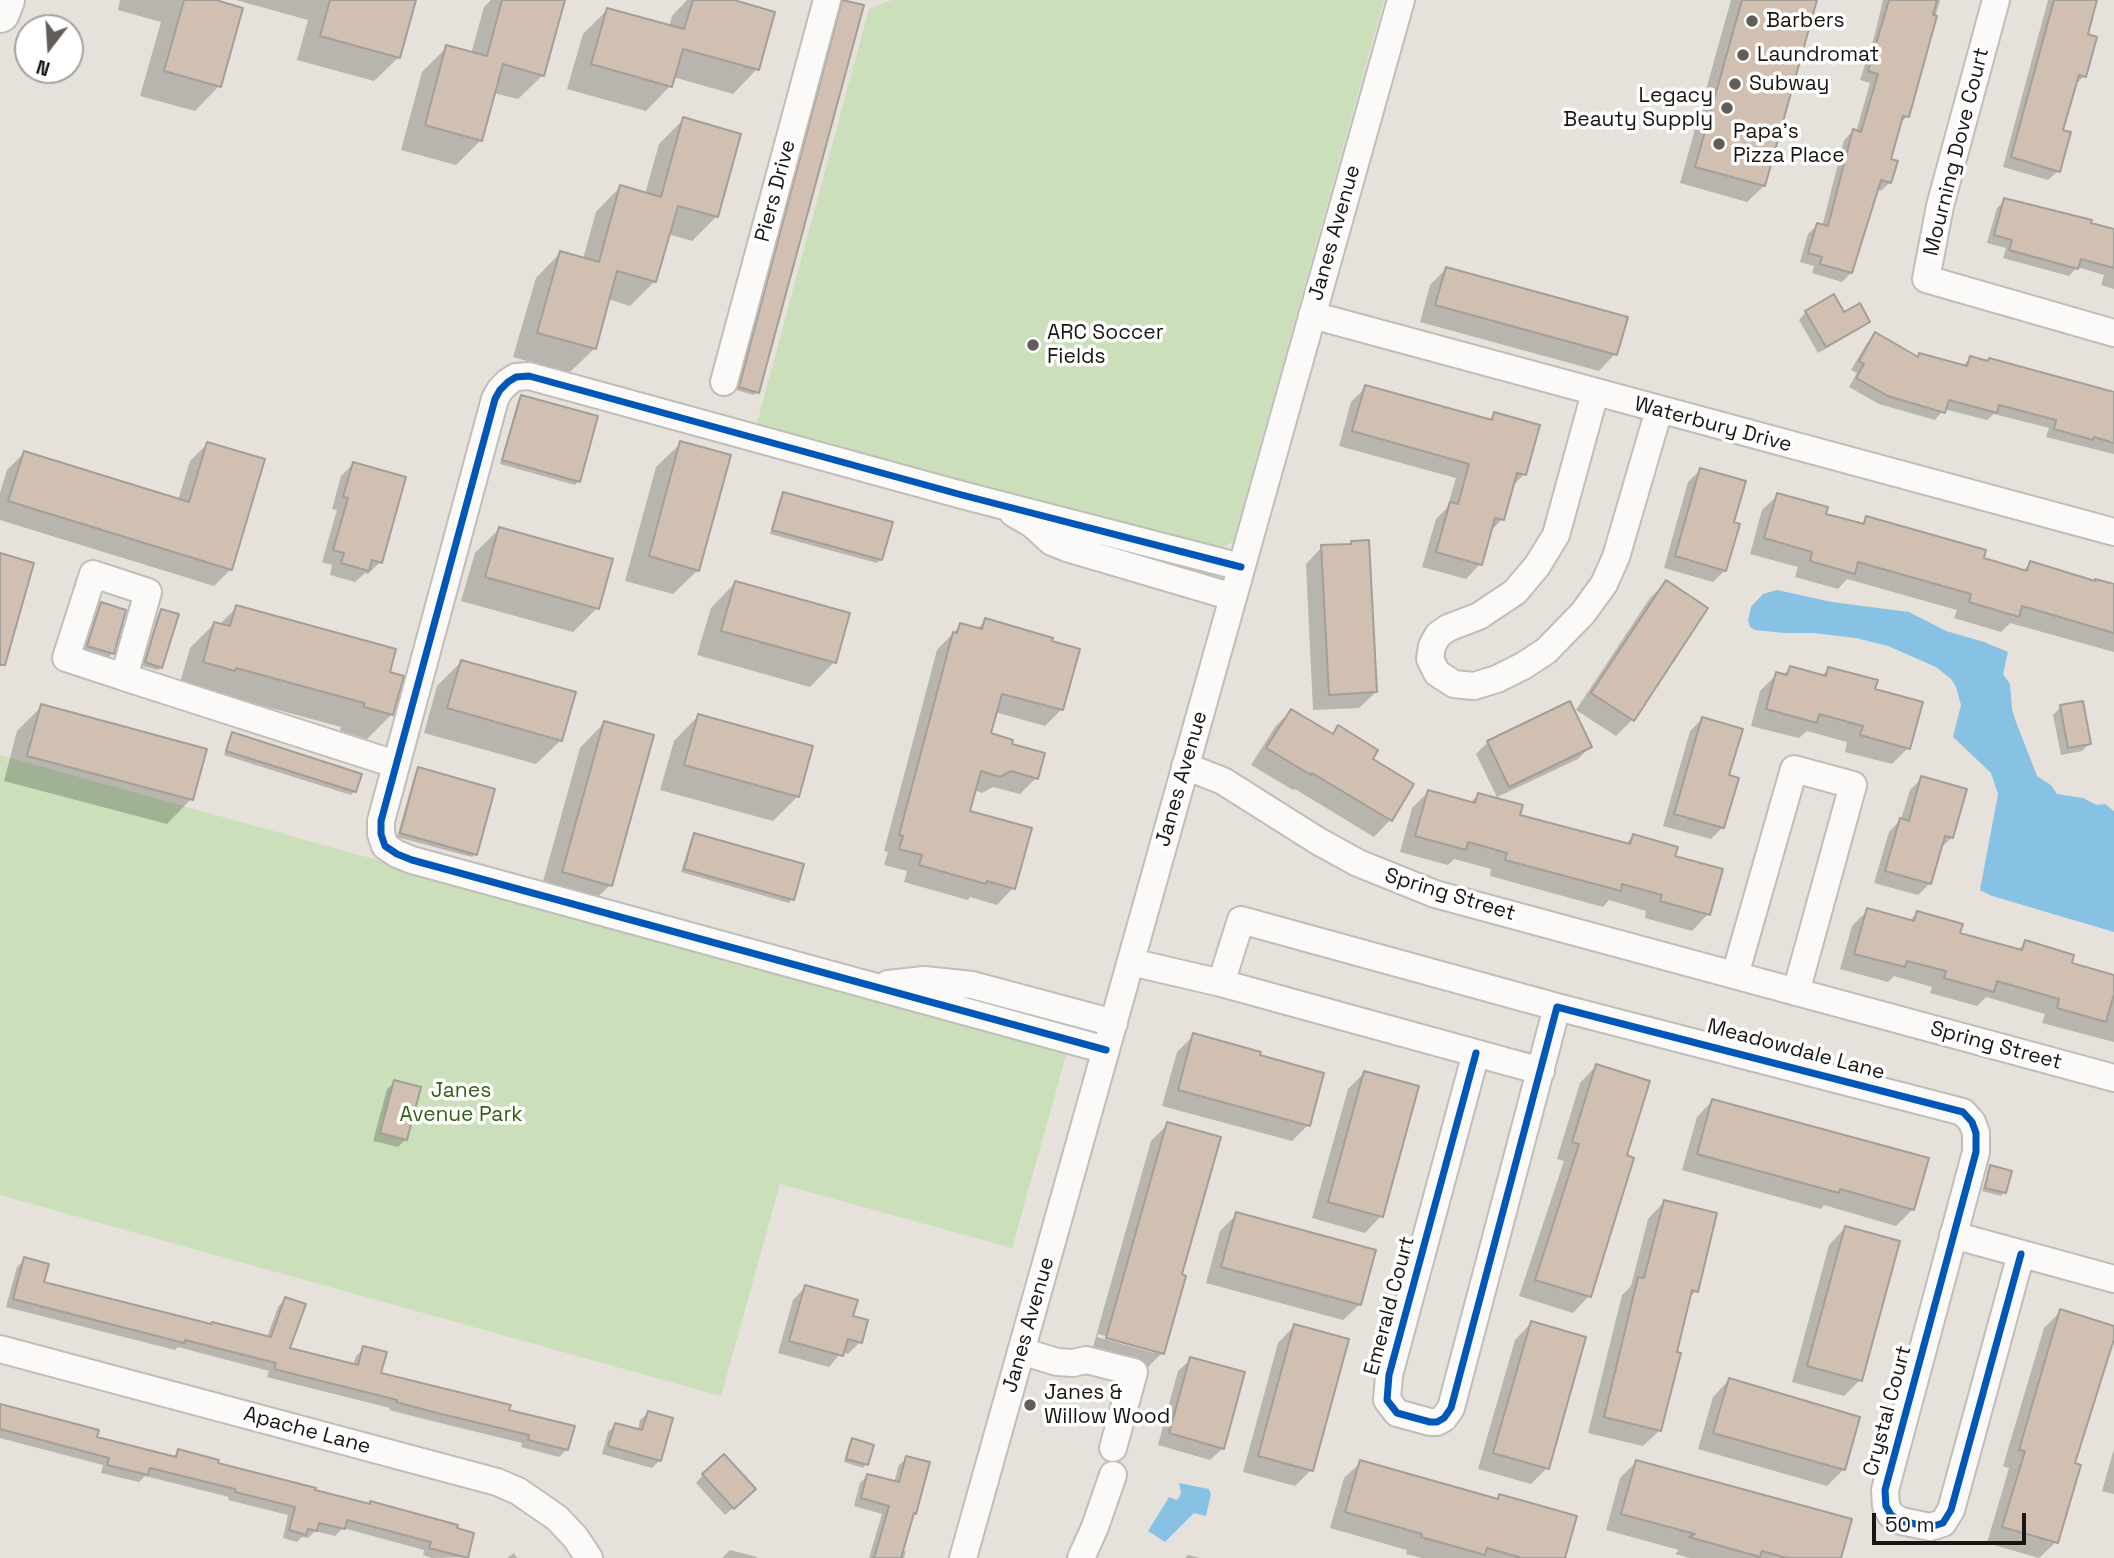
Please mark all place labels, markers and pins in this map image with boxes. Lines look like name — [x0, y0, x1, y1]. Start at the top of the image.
place label: Barbers — [1766, 8, 1845, 34]
marker: Barbers — [1744, 13, 1760, 29]
place label: Laundromat — [1757, 42, 1879, 68]
marker: Laundromat — [1735, 47, 1751, 63]
place label: Subway — [1749, 71, 1829, 97]
marker: Subway — [1727, 76, 1743, 92]
place label: Legacy Beauty Supply — [1563, 83, 1713, 133]
marker: Legacy Beauty Supply — [1719, 100, 1735, 116]
place label: Papa's Pizza Place — [1733, 119, 1845, 169]
marker: Papa's Pizza Place — [1711, 136, 1727, 152]
place label: ARC Soccer Fields — [1047, 320, 1164, 370]
marker: ARC Soccer Fields — [1025, 337, 1041, 353]
place label: Janes & Willow Wood — [1044, 1380, 1170, 1430]
marker: Janes & Willow Wood — [1022, 1397, 1038, 1413]

